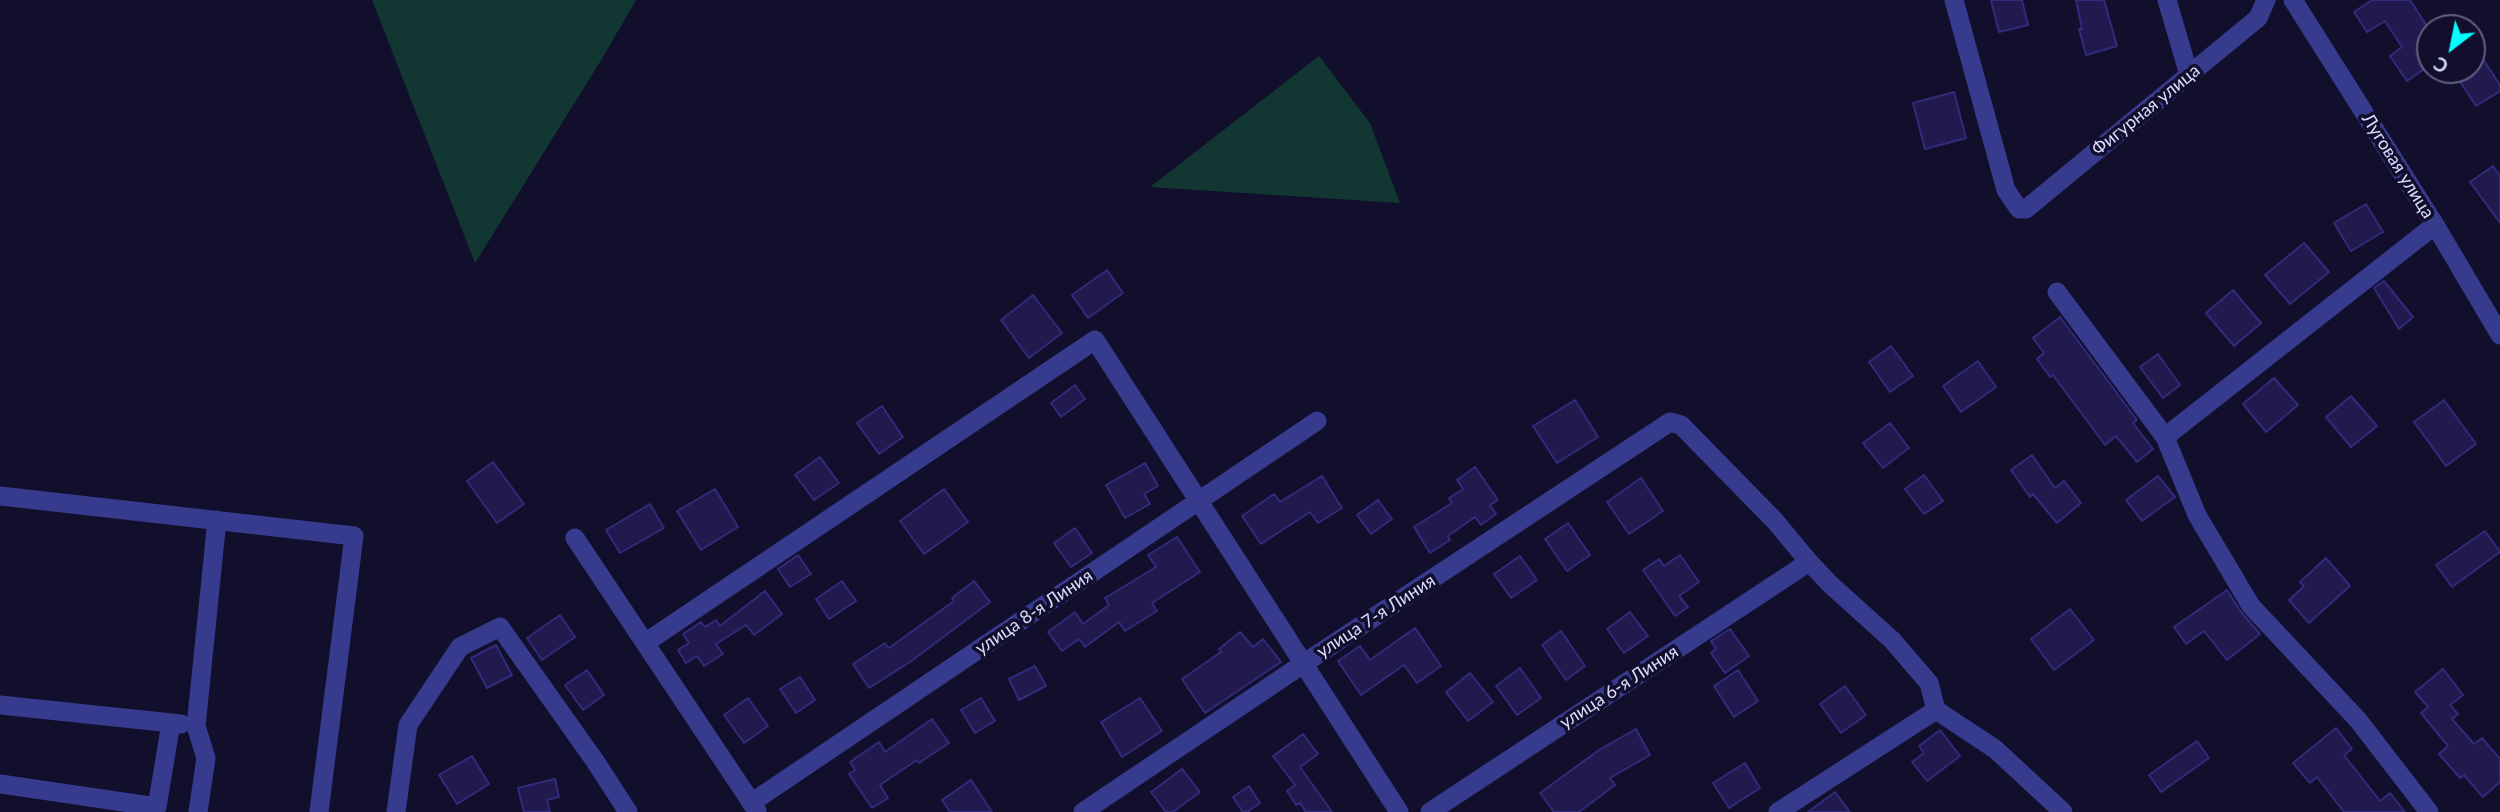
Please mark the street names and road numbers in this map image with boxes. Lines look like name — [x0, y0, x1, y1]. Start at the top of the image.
street label: Фигурная улица — [2088, 60, 2204, 160]
street label: Луговая улица — [2357, 109, 2439, 223]
street label: улица 8-я Линия — [971, 565, 1097, 659]
street label: улица 7-я Линия — [1313, 570, 1439, 662]
street label: улица 6-я Линия — [1556, 641, 1682, 733]

